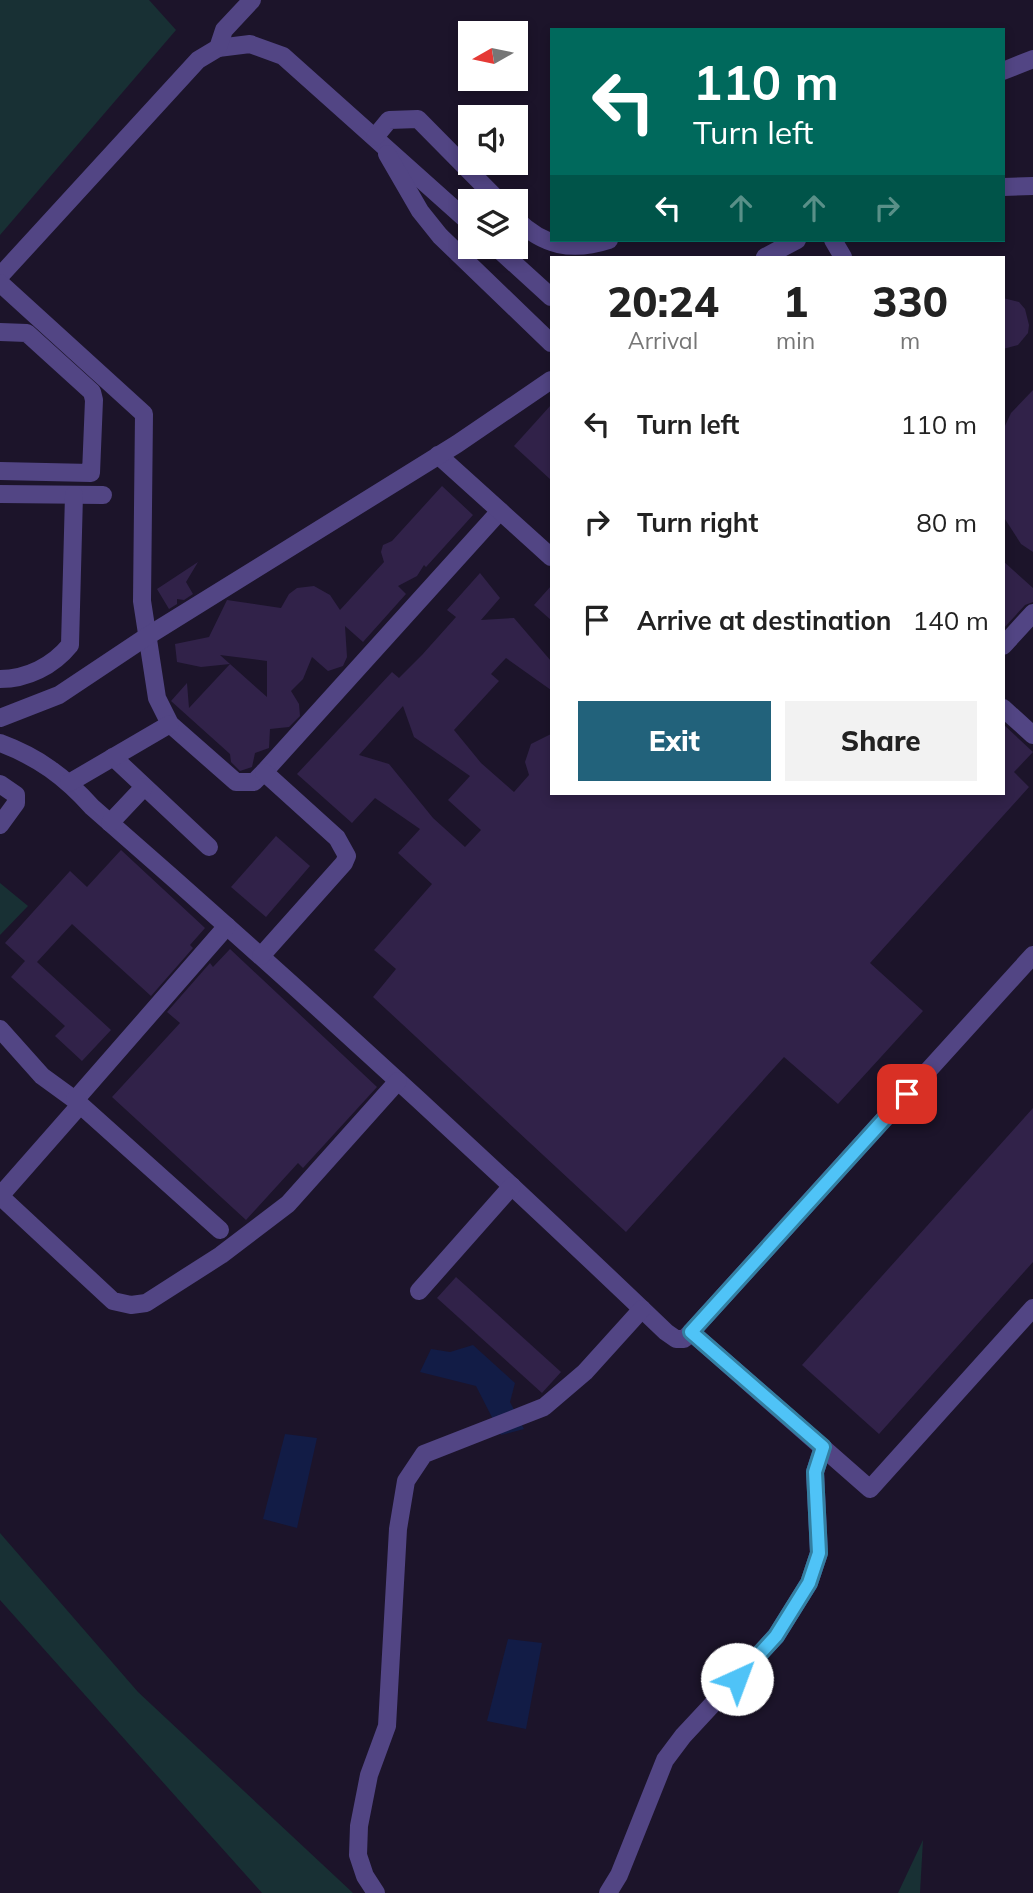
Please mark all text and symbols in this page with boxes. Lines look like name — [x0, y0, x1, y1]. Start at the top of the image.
north arrow — [458, 21, 528, 91]
map controls — [458, 21, 528, 259]
text: 110 m — [693, 51, 839, 112]
icon: left — [578, 56, 669, 147]
button: sound — [458, 105, 528, 175]
text: Turn left — [693, 112, 813, 152]
button: layers — [458, 189, 528, 259]
icon: left — [649, 189, 687, 227]
icon: ahead — [722, 189, 760, 227]
icon: ahead — [795, 189, 833, 227]
icon: right — [868, 189, 906, 227]
text: 20:24 — [607, 275, 719, 328]
text: 1 — [783, 275, 808, 328]
text: 330 — [872, 275, 948, 328]
text: Arrival — [628, 326, 698, 355]
text: min — [776, 326, 815, 355]
text: m — [900, 326, 920, 355]
icon: left — [578, 405, 616, 443]
text: Turn left — [637, 408, 739, 441]
text: 110 m — [901, 408, 977, 441]
icon: right — [578, 503, 616, 541]
text: Turn right — [637, 506, 758, 539]
text: 80 m — [916, 506, 977, 539]
icon: arrive — [578, 601, 616, 639]
text: Arrive at destination — [637, 604, 892, 637]
text: 140 m — [913, 604, 989, 637]
button: Exit — [578, 701, 771, 781]
button: Share — [785, 701, 977, 781]
pin — [877, 1064, 937, 1124]
icon: arrive — [888, 1075, 926, 1113]
position arrow — [700, 1642, 774, 1716]

